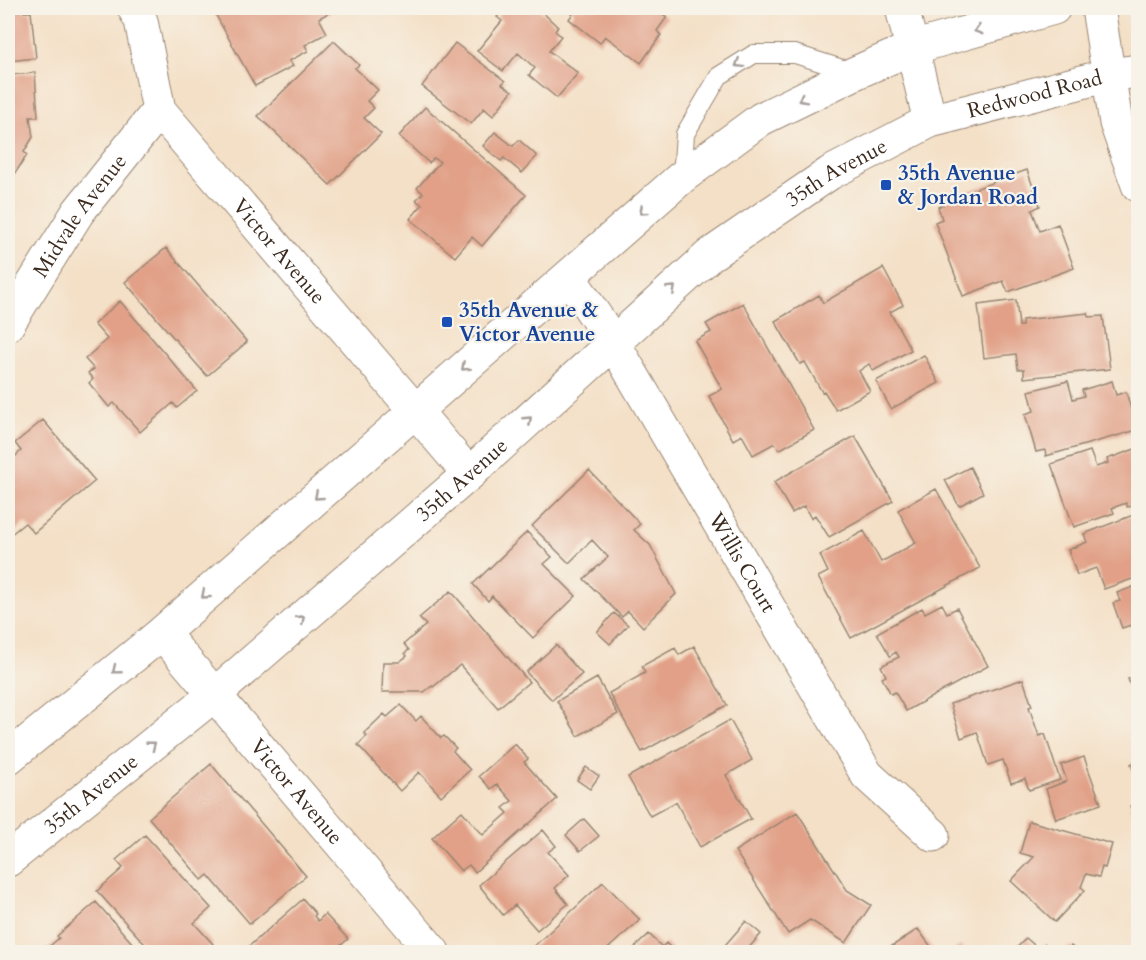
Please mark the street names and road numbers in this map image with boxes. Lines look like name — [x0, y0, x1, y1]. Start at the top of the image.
street label: Redwood Road — [964, 63, 1105, 125]
street label: 35th Avenue — [780, 131, 892, 214]
street label: Midvale Avenue — [26, 148, 133, 283]
street label: Victor Avenue — [226, 192, 333, 310]
street label: 35th Avenue — [410, 431, 514, 528]
street label: Willis Court — [701, 506, 783, 618]
street label: Victor Avenue — [243, 732, 350, 851]
street label: 35th Avenue — [37, 747, 144, 841]

